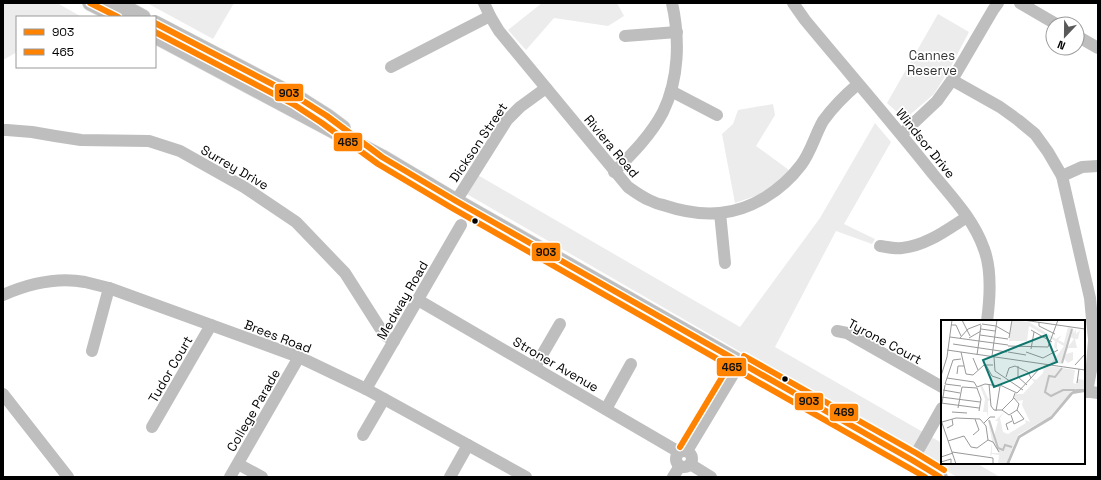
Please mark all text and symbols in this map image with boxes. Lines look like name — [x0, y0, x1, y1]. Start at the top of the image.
legend — [16, 16, 156, 68]
north arrow — [1045, 16, 1085, 56]
text: 903 — [52, 24, 74, 40]
text: N — [1055, 37, 1067, 53]
text: 465 — [52, 44, 74, 60]
park label: Cannes Reserve — [907, 47, 957, 79]
line badge: 903 — [274, 83, 304, 102]
text: 903 — [279, 86, 300, 100]
street label: Dickson Street — [446, 99, 511, 185]
street label: Windsor Drive — [892, 105, 959, 182]
street label: Riviera Road — [580, 111, 643, 181]
line badge: 465 — [333, 132, 363, 152]
text: 465 — [338, 135, 359, 149]
street label: Surrey Drive — [198, 141, 272, 194]
unlabelled marker — [470, 216, 480, 226]
line badge: 903 — [531, 242, 561, 262]
text: 903 — [536, 245, 557, 259]
street label: Medway Road — [373, 258, 432, 343]
street label: Tyrone Court — [845, 315, 925, 368]
street label: Brees Road — [242, 316, 314, 357]
inset map — [941, 320, 1085, 464]
street label: Tudor Court — [144, 333, 196, 406]
street label: Stroner Avenue — [510, 333, 602, 396]
line badge: 465 — [716, 357, 747, 377]
text: 465 — [722, 360, 743, 374]
street label: College Parade — [223, 366, 284, 455]
unlabelled marker — [780, 374, 790, 384]
line badge: 903 — [794, 392, 824, 411]
text: 903 — [799, 394, 820, 408]
line badge: 469 — [829, 403, 859, 422]
text: 469 — [834, 405, 854, 419]

